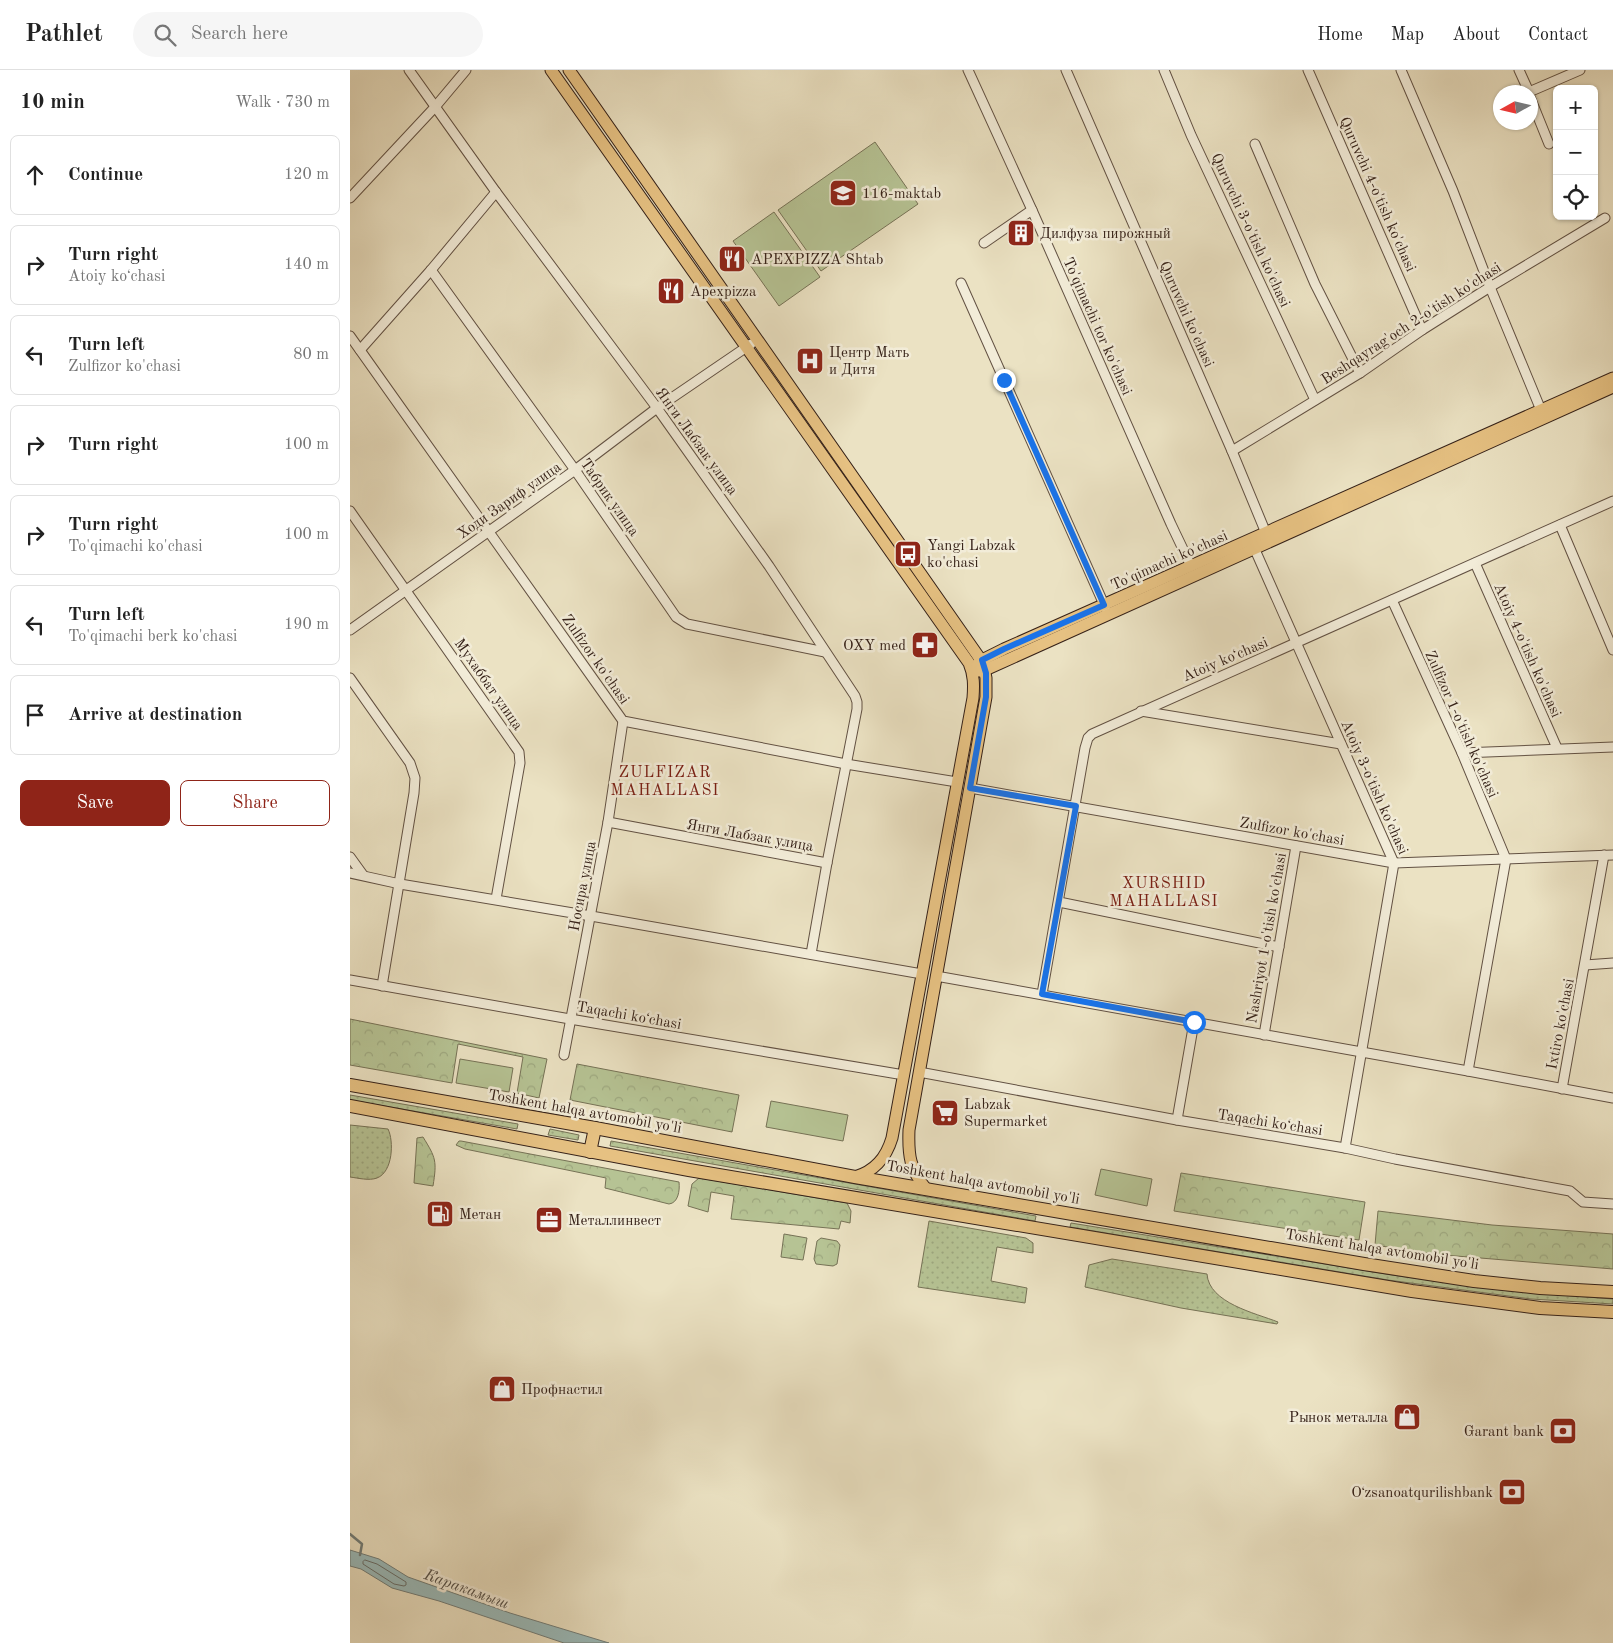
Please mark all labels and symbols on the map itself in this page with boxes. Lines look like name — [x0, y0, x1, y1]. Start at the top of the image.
north arrow — [1493, 85, 1538, 130]
street label: Quruvchi 4-o'tish ko'chasi — [1336, 115, 1418, 274]
street label: Quruvchi 3-o'tish ko'chasi — [1207, 151, 1292, 310]
school or university icon: 116-maktab — [828, 178, 858, 208]
place label: 116-maktab — [862, 187, 941, 202]
building icon: Дилфуза пирожный — [1006, 218, 1036, 248]
place label: Дилфуза пирожный — [1040, 227, 1171, 242]
restaurant icon: APEXPIZZA Shtab — [717, 244, 747, 274]
place label: APEXPIZZA Shtab — [751, 253, 883, 268]
street label: To'qimachi tor ko'chasi — [1059, 255, 1134, 398]
street label: Quruvchi ko'chasi — [1156, 259, 1216, 370]
street label: Beshqayrag'och 2-o'tish ko'chasi — [1319, 260, 1504, 388]
restaurant icon: Apexpizza — [656, 276, 686, 306]
place label: Apexpizza — [690, 285, 757, 300]
hospital icon: Центр Мать и Дитя — [795, 346, 825, 376]
place label: Центр Мать и Дитя — [829, 346, 909, 378]
route end — [993, 369, 1016, 392]
street label: Янги Лабзак улица — [652, 385, 740, 499]
street label: Табрик улица — [577, 456, 641, 540]
street label: Ходи Зариф улица — [455, 460, 565, 543]
street label: To'qimachi ko'chasi — [1109, 529, 1230, 594]
bus stop icon: Yangi Labzak ko'chasi — [893, 539, 923, 569]
place label: Yangi Labzak ko'chasi — [927, 539, 1016, 571]
street label: Atoiy 4-o'tish ko'chasi — [1490, 581, 1563, 720]
street label: Zulfizor ko'chasi — [558, 612, 631, 707]
pharmacy icon: OXY med — [910, 630, 940, 660]
street label: Мухаббат улица — [451, 636, 525, 734]
street label: Atoiy koʻchasi — [1181, 636, 1271, 685]
place label: OXY med — [843, 639, 906, 654]
street label: Zulfizor 1-o'tish ko'chasi — [1421, 649, 1500, 800]
street label: Atoiy 3-o'tish ko'chasi — [1337, 718, 1410, 857]
district label: ZULFIZAR MAHALLASI — [610, 765, 720, 799]
street label: Zulfizor ko'chasi — [1238, 816, 1345, 849]
street label: Янги Лабзак улица — [685, 818, 815, 855]
street label: Носира улица — [567, 839, 600, 933]
street label: Nashriyot 1-o'tish ko'chasi — [1245, 852, 1290, 1025]
district label: XURSHID MAHALLASI — [1109, 876, 1219, 910]
street label: Ixtiro ko'chasi — [1545, 978, 1578, 1071]
street label: Taqachi koʻchasi — [575, 1000, 682, 1033]
route start — [1183, 1011, 1206, 1034]
street label: Toshkent halqa avtomobil yo'li — [487, 1088, 683, 1137]
supermarket icon: Labzak Supermarket — [930, 1098, 960, 1128]
place label: Labzak Supermarket — [964, 1098, 1048, 1130]
street label: Taqachi koʻchasi — [1216, 1108, 1323, 1139]
street label: Toshkent halqa avtomobil yo'li — [885, 1159, 1081, 1208]
fuel station icon: Метан — [425, 1199, 455, 1229]
office icon: Металлинвест — [534, 1205, 564, 1235]
place label: Метан — [459, 1208, 501, 1223]
place label: Металлинвест — [568, 1214, 661, 1229]
street label: Toshkent halqa avtomobil yo'li — [1284, 1228, 1480, 1273]
shop icon: Профнастил — [487, 1374, 517, 1404]
place label: Профнастил — [521, 1383, 603, 1398]
shop icon: Рынок металла — [1392, 1402, 1422, 1432]
place label: Рынок металла — [1289, 1411, 1389, 1426]
bank icon: Garant bank — [1548, 1416, 1578, 1446]
place label: Garant bank — [1464, 1425, 1544, 1440]
bank icon: Oʻzsanoatqurilishbank — [1497, 1477, 1527, 1507]
place label: Oʻzsanoatqurilishbank — [1351, 1486, 1493, 1501]
water label: Каракамыш — [421, 1567, 511, 1613]

